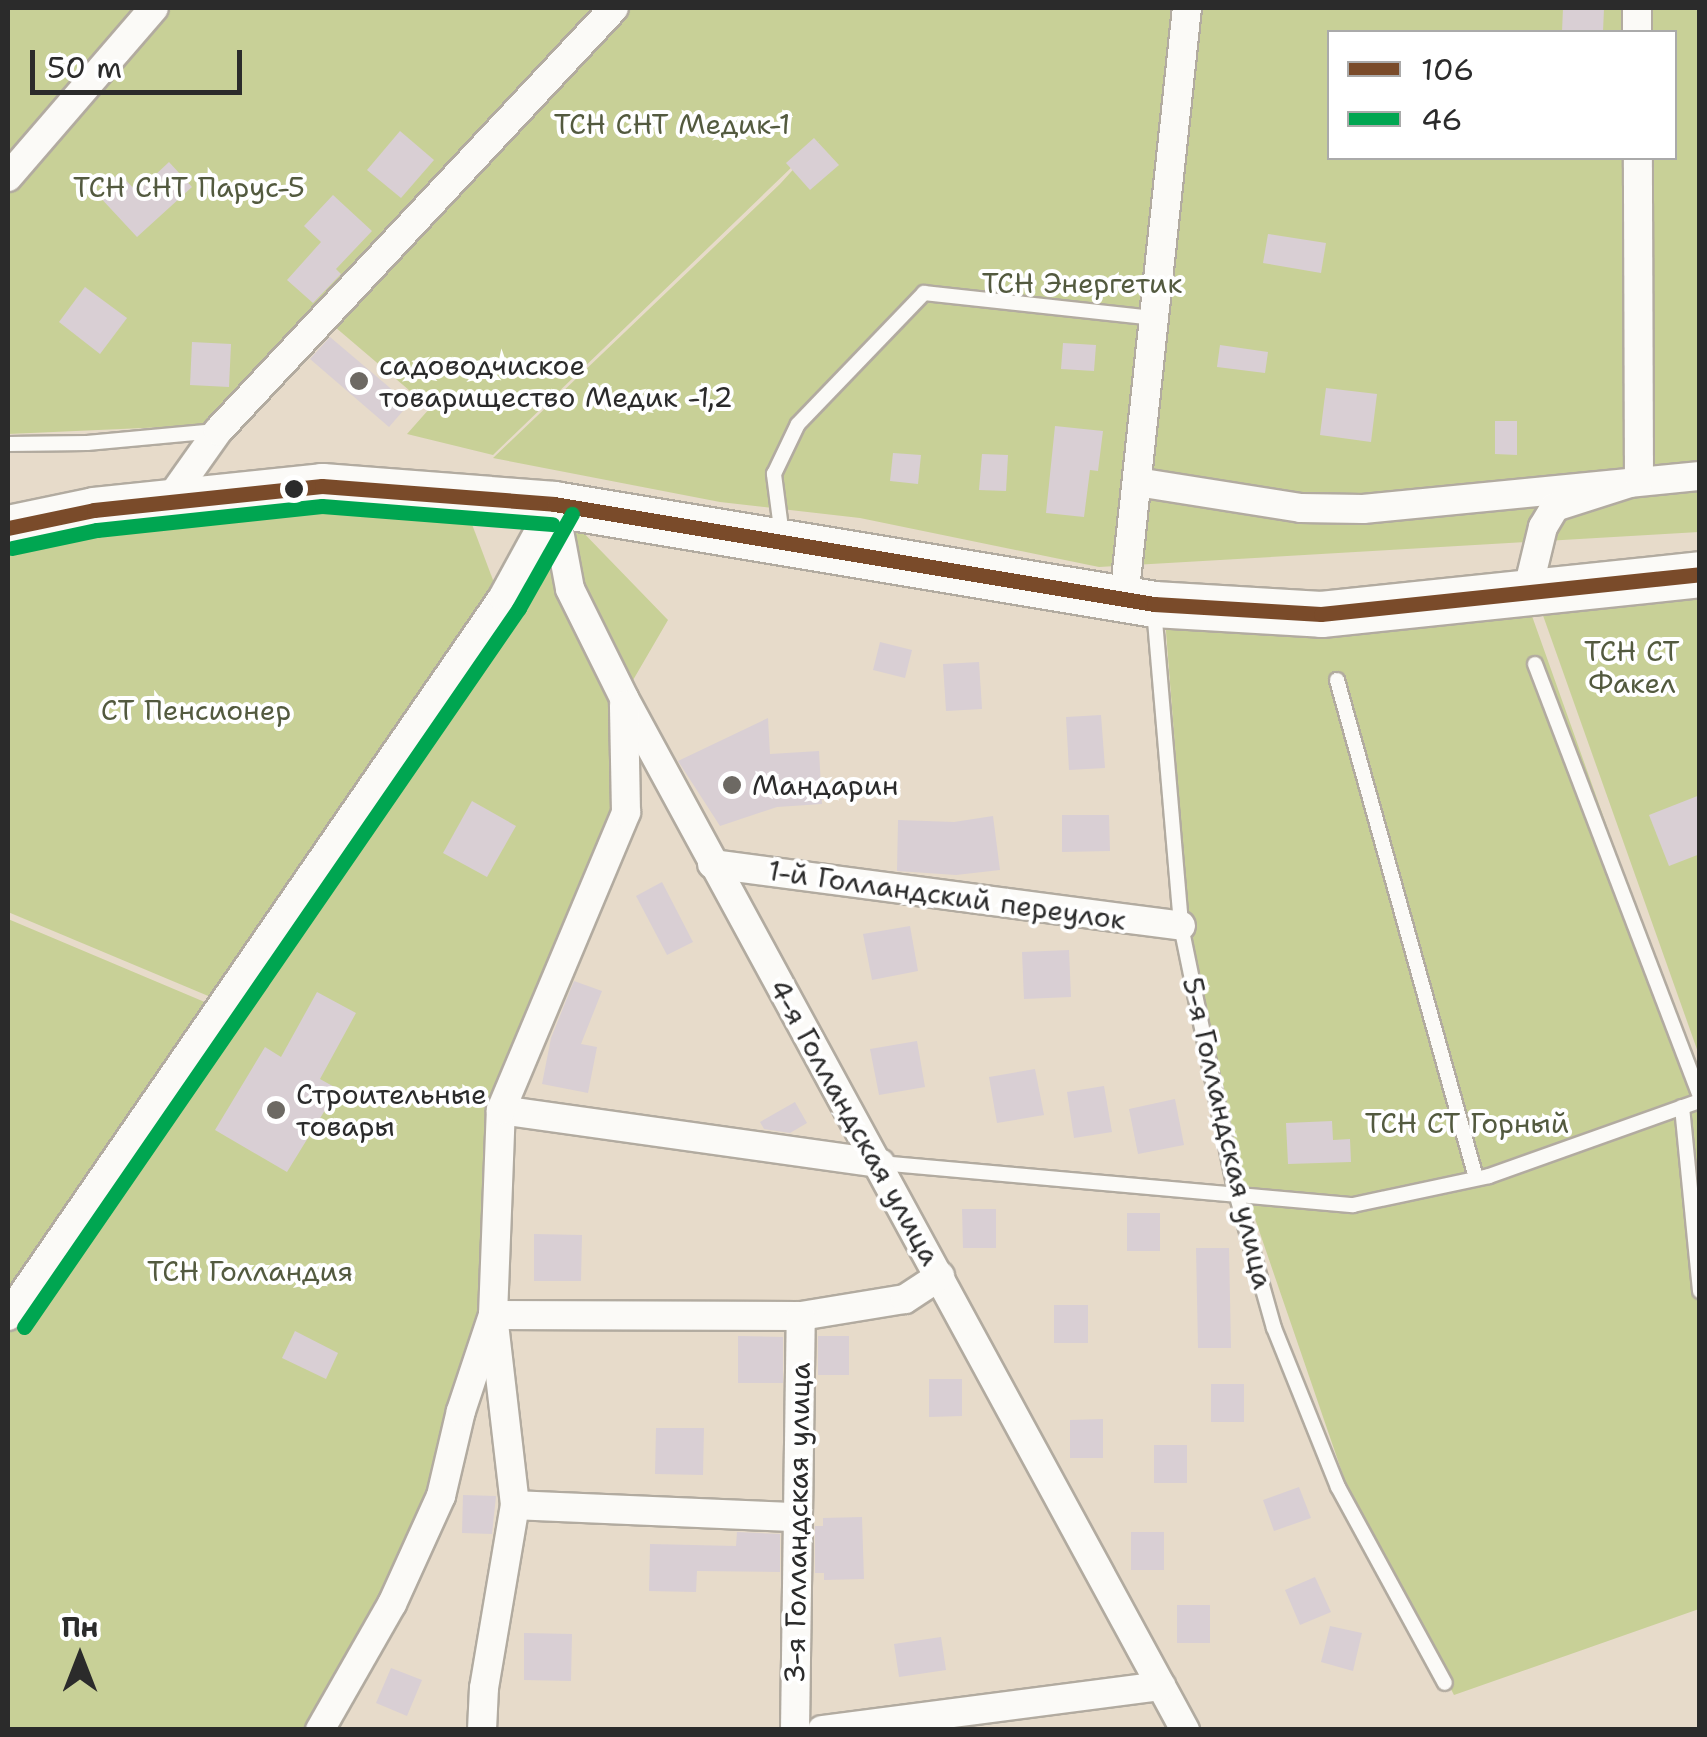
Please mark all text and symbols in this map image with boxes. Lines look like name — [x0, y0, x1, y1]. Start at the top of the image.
scale bar — [35, 30, 248, 92]
legend — [1327, 30, 1677, 160]
text: 50 m — [47, 47, 122, 88]
text: 106 — [1421, 49, 1474, 90]
text: 46 — [1421, 99, 1462, 140]
park label: ТСН СНТ Медик-1 — [554, 107, 790, 141]
park label: ТСН СНТ Парус-5 — [73, 170, 305, 204]
park label: ТСН Энергетик — [982, 266, 1182, 300]
place label: садоводчиское товарищество Медик -1,2 — [379, 348, 733, 414]
marker: садоводчиское товарищество Медик -1,2 — [348, 370, 370, 392]
unlabelled marker — [284, 479, 304, 499]
park label: ТСН СТ Факел — [1584, 634, 1680, 700]
park label: СТ Пенсионер — [101, 693, 291, 727]
place label: Мандарин — [752, 768, 898, 802]
marker: Мандарин — [721, 774, 743, 796]
street label: 1-й Голландский переулок — [766, 853, 1128, 937]
street label: 4-я Голландская улица — [762, 973, 948, 1271]
street label: 5-я Голландская улица — [1176, 974, 1280, 1292]
place label: Строительные товары — [296, 1077, 487, 1143]
marker: Строительные товары — [265, 1099, 287, 1121]
park label: ТСН СТ Горный — [1365, 1106, 1569, 1140]
park label: ТСН Голландия — [147, 1254, 353, 1288]
street label: 3-я Голландская улица — [777, 1362, 817, 1684]
north arrow — [30, 1607, 130, 1707]
text: Пн — [62, 1608, 99, 1646]

